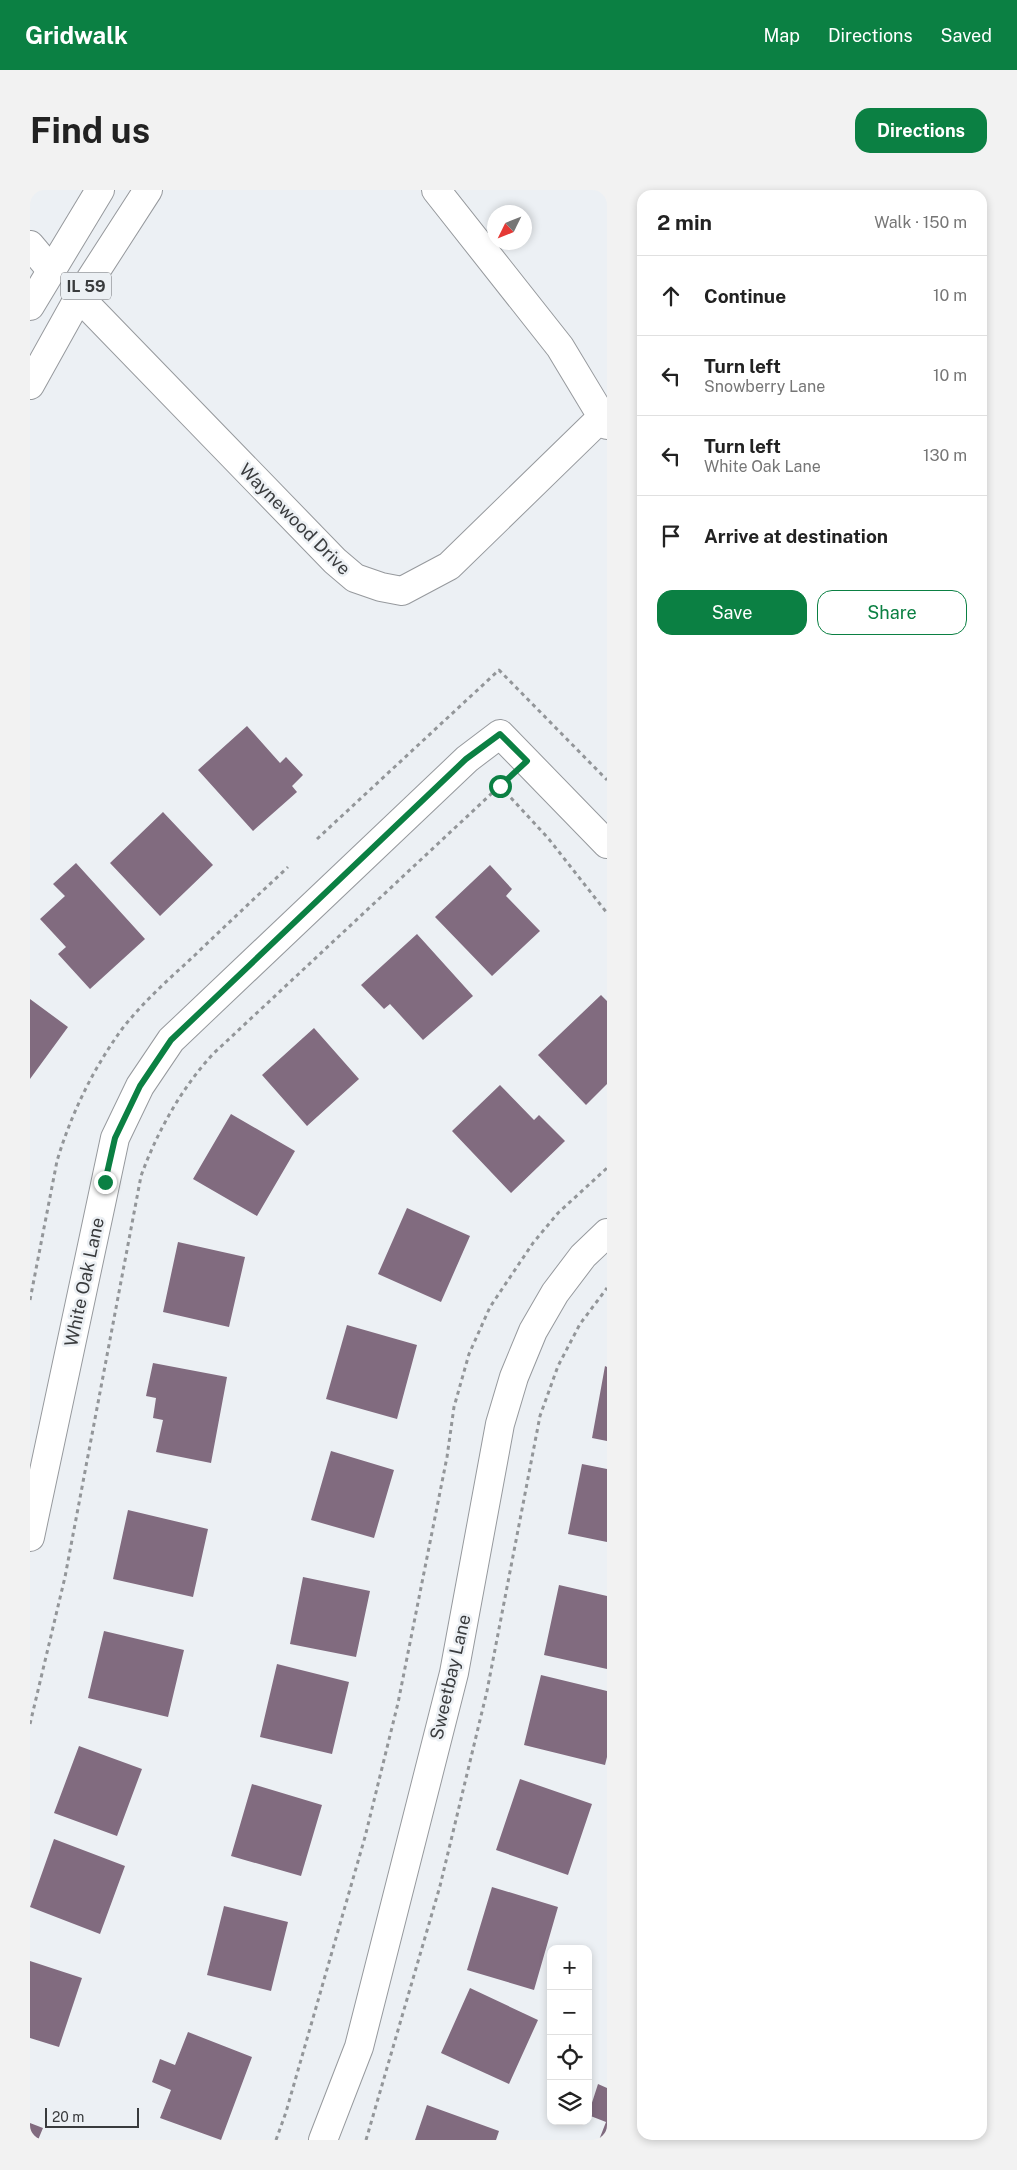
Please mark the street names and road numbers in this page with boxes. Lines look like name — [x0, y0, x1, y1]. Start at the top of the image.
road number: IL 59 — [61, 272, 111, 300]
street label: Waynewood Drive — [235, 459, 355, 579]
street label: White Oak Lane — [60, 1216, 108, 1348]
street label: Sweetbay Lane — [425, 1612, 475, 1742]

